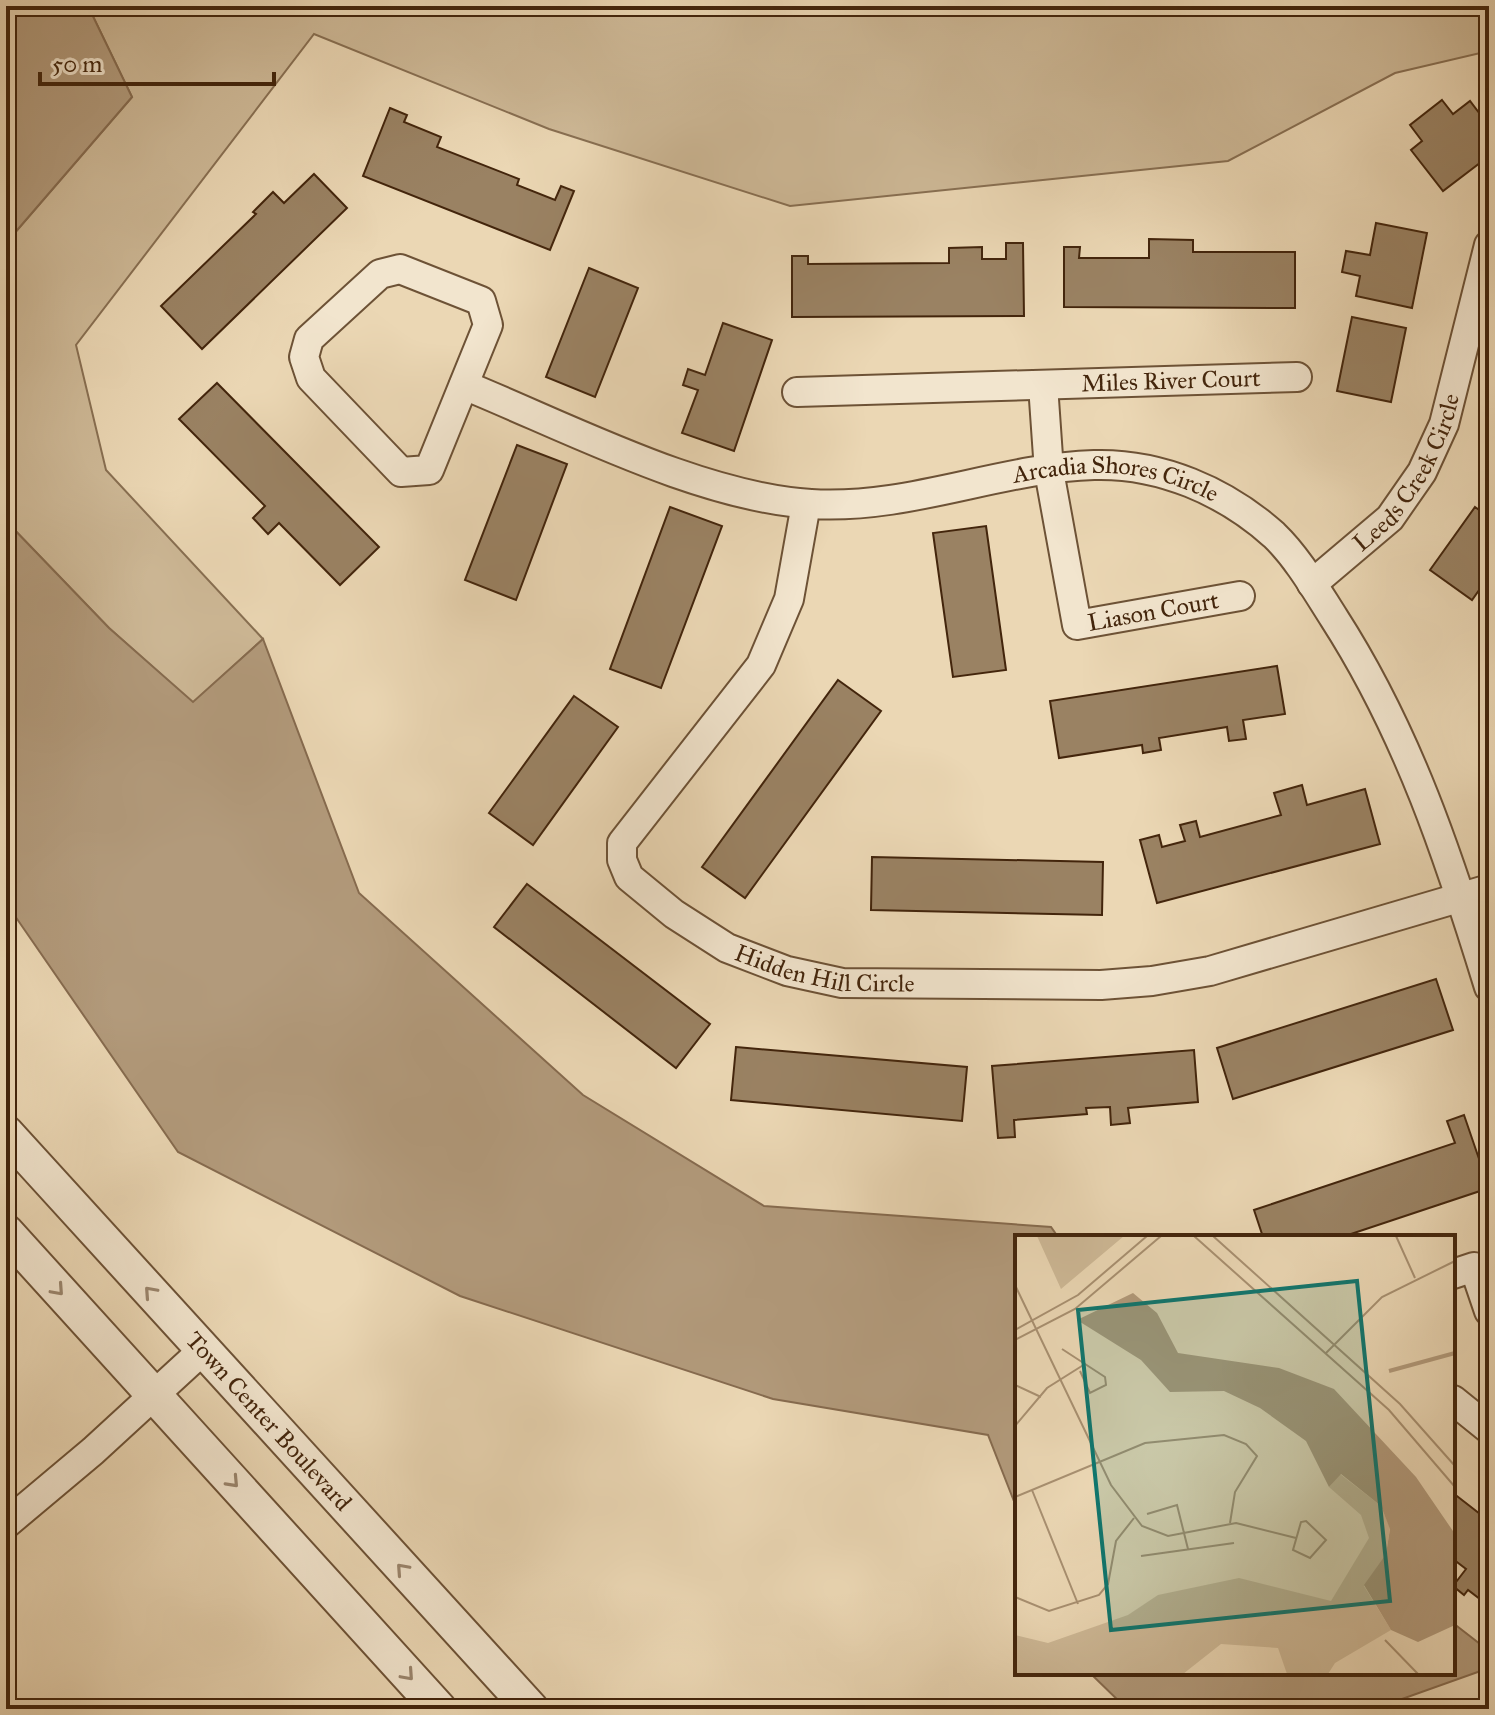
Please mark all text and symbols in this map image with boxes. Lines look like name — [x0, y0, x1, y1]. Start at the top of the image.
scale bar — [40, 36, 274, 86]
text: 50 m — [52, 49, 102, 79]
street label: Miles River Court — [1081, 363, 1261, 398]
street label: Leeds Creek Circle — [1347, 390, 1466, 558]
street label: Arcadia Shores Circle — [1009, 450, 1224, 508]
street label: Liason Court — [1085, 585, 1221, 638]
street label: Hidden Hill Circle — [731, 937, 915, 999]
inset map — [1015, 1235, 1455, 1675]
one-way arrow — [49, 1281, 64, 1295]
one-way arrow — [146, 1287, 160, 1302]
street label: Town Center Boulevard — [179, 1325, 358, 1517]
one-way arrow — [224, 1473, 239, 1487]
one-way arrow — [398, 1563, 412, 1578]
one-way arrow — [398, 1665, 413, 1680]

